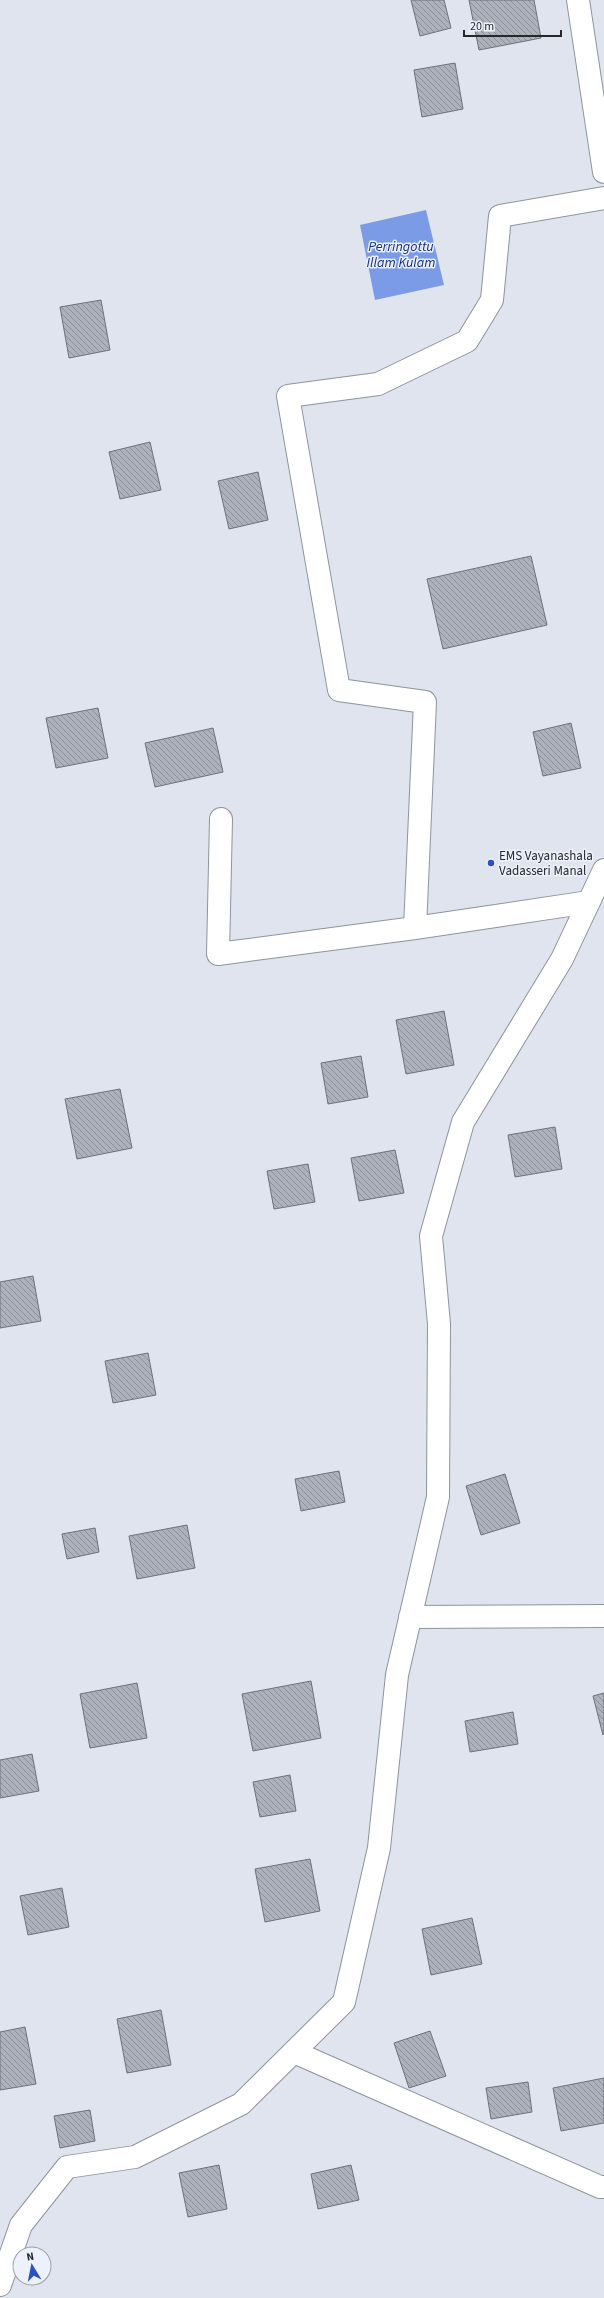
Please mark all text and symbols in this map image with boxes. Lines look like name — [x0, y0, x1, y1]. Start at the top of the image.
scale bar — [464, 12, 561, 38]
text: 20 m — [470, 18, 494, 35]
water label: Perringottu Illam Kulam — [367, 237, 435, 273]
place label: EMS Vayanashala Vadasseri Manal — [499, 847, 593, 880]
marker: EMS Vayanashala Vadasseri Manal — [486, 858, 496, 868]
north arrow — [12, 2246, 52, 2286]
text: N — [25, 2249, 35, 2265]

